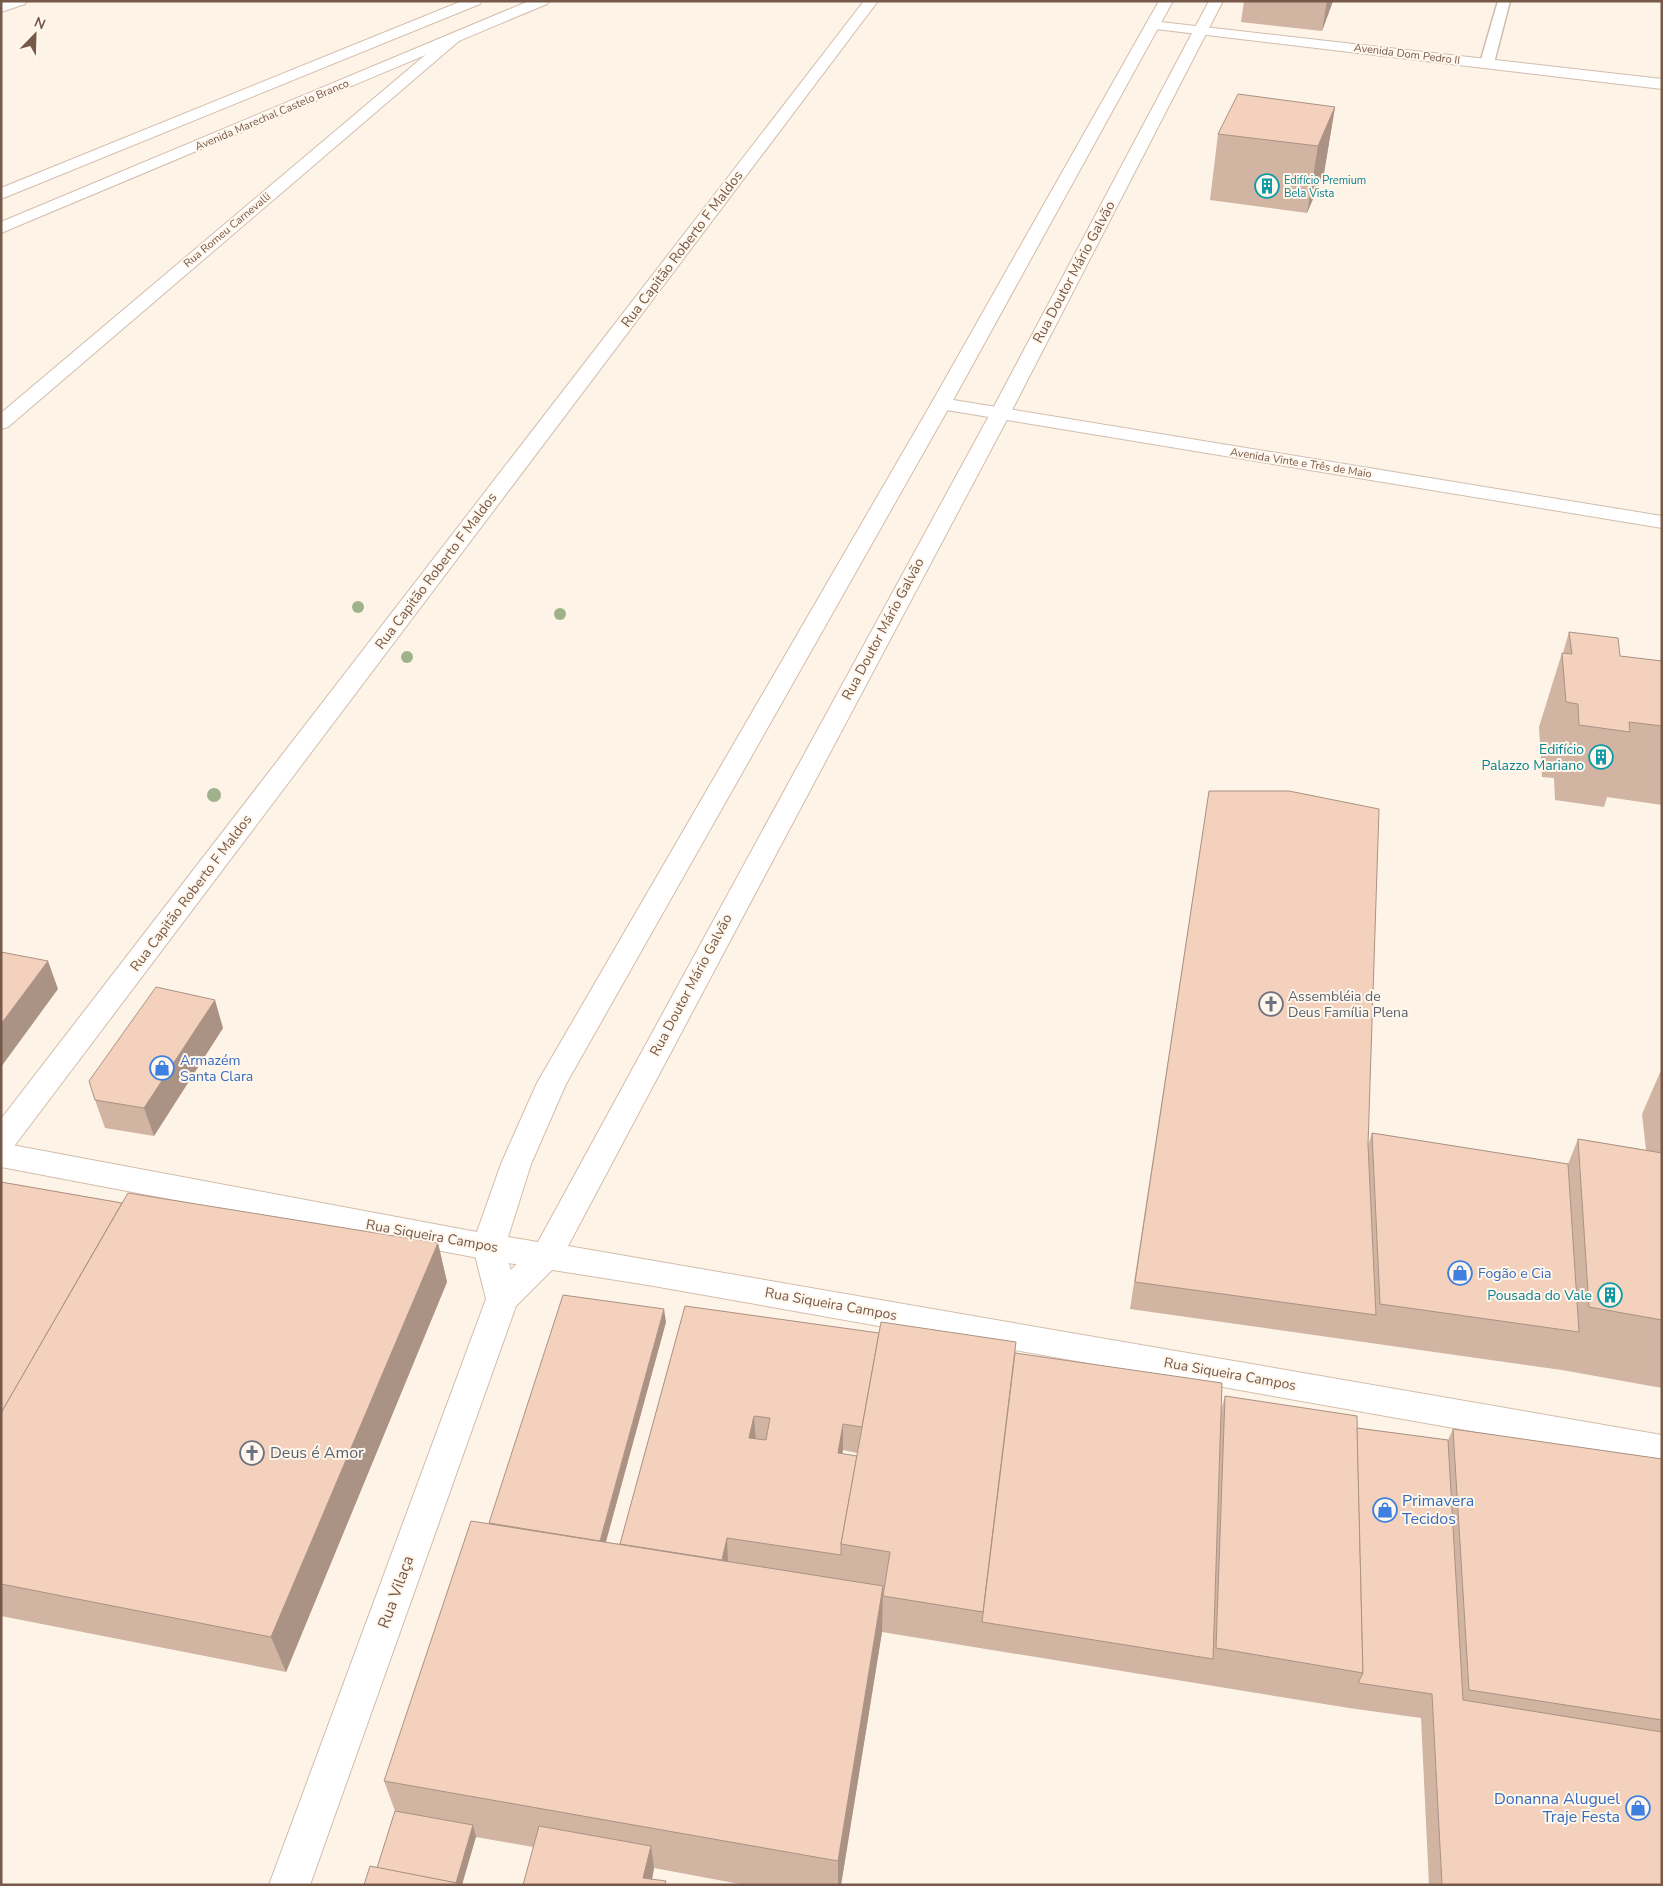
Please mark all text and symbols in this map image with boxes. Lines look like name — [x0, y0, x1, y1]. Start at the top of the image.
north arrow — [10, 10, 60, 60]
text: N — [31, 13, 48, 34]
street label: Avenida Dom Pedro II — [1353, 40, 1461, 68]
street label: Avenida Marechal Castelo Branco — [193, 76, 351, 154]
street label: Rua Capitão Roberto F Maldos — [617, 167, 747, 331]
building icon: Edifício Premium Bela Vista — [1254, 173, 1280, 199]
place label: Edifício Premium Bela Vista — [1284, 173, 1366, 201]
street label: Rua Romeu Carnevalli — [180, 189, 274, 271]
street label: Rua Doutor Mário Galvão — [1028, 197, 1120, 346]
street label: Avenida Vinte e Três de Maio — [1229, 444, 1373, 482]
street label: Rua Capitão Roberto F Maldos — [371, 489, 501, 653]
street label: Rua Doutor Mário Galvão — [837, 554, 929, 703]
place label: Edifício Palazzo Mariano — [1481, 740, 1584, 775]
building icon: Edifício Palazzo Mariano — [1588, 744, 1614, 770]
street label: Rua Capitão Roberto F Maldos — [126, 811, 256, 975]
street label: Rua Doutor Mário Galvão — [645, 910, 737, 1059]
place label: Assembléia de Deus Família Plena — [1288, 987, 1408, 1022]
church icon: Assembléia de Deus Família Plena — [1258, 991, 1284, 1017]
place label: Armazém Santa Clara — [180, 1051, 253, 1086]
shop icon: Armazém Santa Clara — [149, 1055, 175, 1081]
street label: Rua Siqueira Campos — [364, 1215, 500, 1257]
shop icon: Fogão e Cia — [1447, 1260, 1473, 1286]
place label: Fogão e Cia — [1478, 1264, 1551, 1283]
building icon: Pousada do Vale — [1597, 1282, 1623, 1308]
street label: Rua Siqueira Campos — [763, 1283, 899, 1325]
place label: Pousada do Vale — [1487, 1286, 1592, 1305]
street label: Rua Siqueira Campos — [1162, 1353, 1298, 1395]
church icon: Deus é Amor — [239, 1440, 265, 1466]
place label: Deus é Amor — [270, 1442, 364, 1464]
place label: Primavera Tecidos — [1402, 1490, 1474, 1530]
shop icon: Primavera Tecidos — [1372, 1497, 1398, 1523]
street label: Rua Vilaça — [373, 1553, 419, 1631]
place label: Donanna Aluguel Traje Festa — [1494, 1788, 1620, 1828]
shop icon: Donanna Aluguel Traje Festa — [1625, 1795, 1651, 1821]

